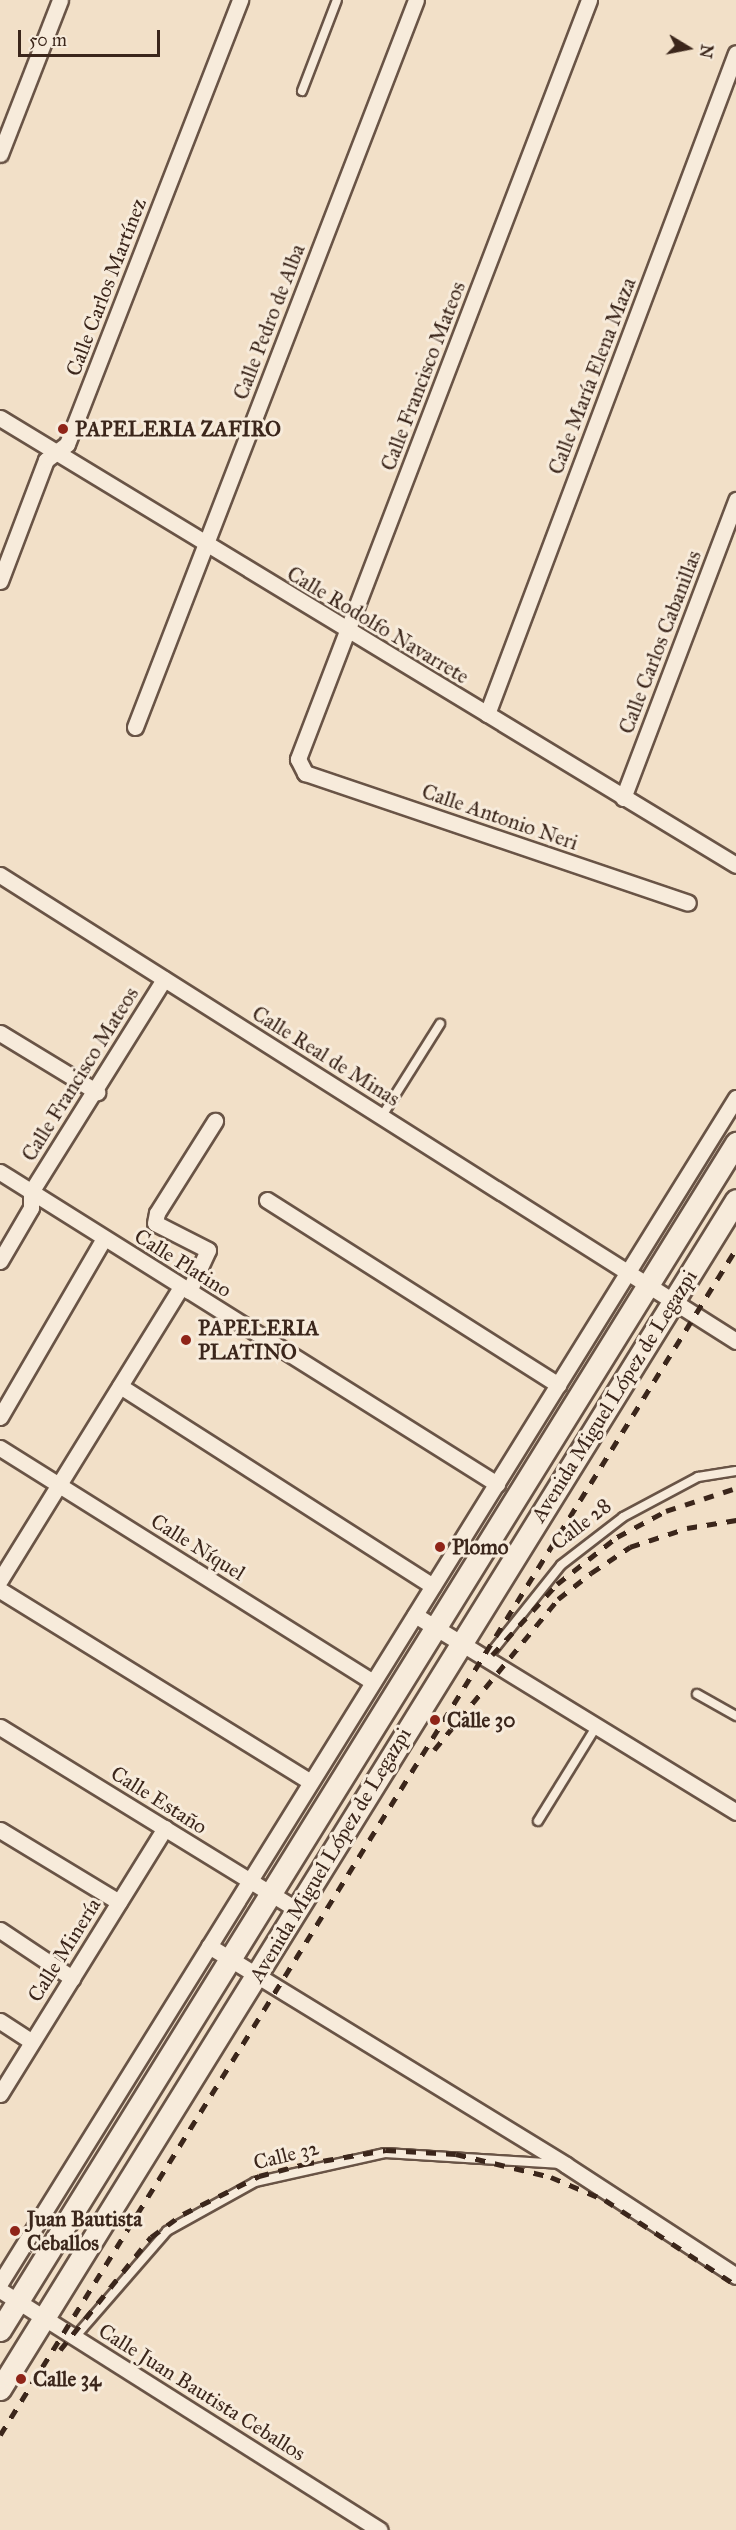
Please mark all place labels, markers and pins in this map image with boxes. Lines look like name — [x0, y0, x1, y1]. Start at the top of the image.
place label: PAPELERIA ZAFIRO — [75, 416, 281, 442]
marker: PAPELERIA ZAFIRO — [56, 422, 70, 436]
place label: PAPELERIA PLATINO — [198, 1315, 319, 1365]
marker: PAPELERIA PLATINO — [179, 1333, 193, 1347]
place label: Plomo — [452, 1534, 509, 1560]
marker: Plomo — [433, 1540, 447, 1554]
place label: Calle 30 — [447, 1707, 515, 1733]
marker: Calle 30 — [428, 1713, 442, 1727]
place label: Juan Bautista Ceballos — [27, 2206, 142, 2256]
marker: Juan Bautista Ceballos — [8, 2224, 22, 2238]
place label: Calle 34 — [33, 2366, 101, 2392]
marker: Calle 34 — [14, 2372, 28, 2386]

